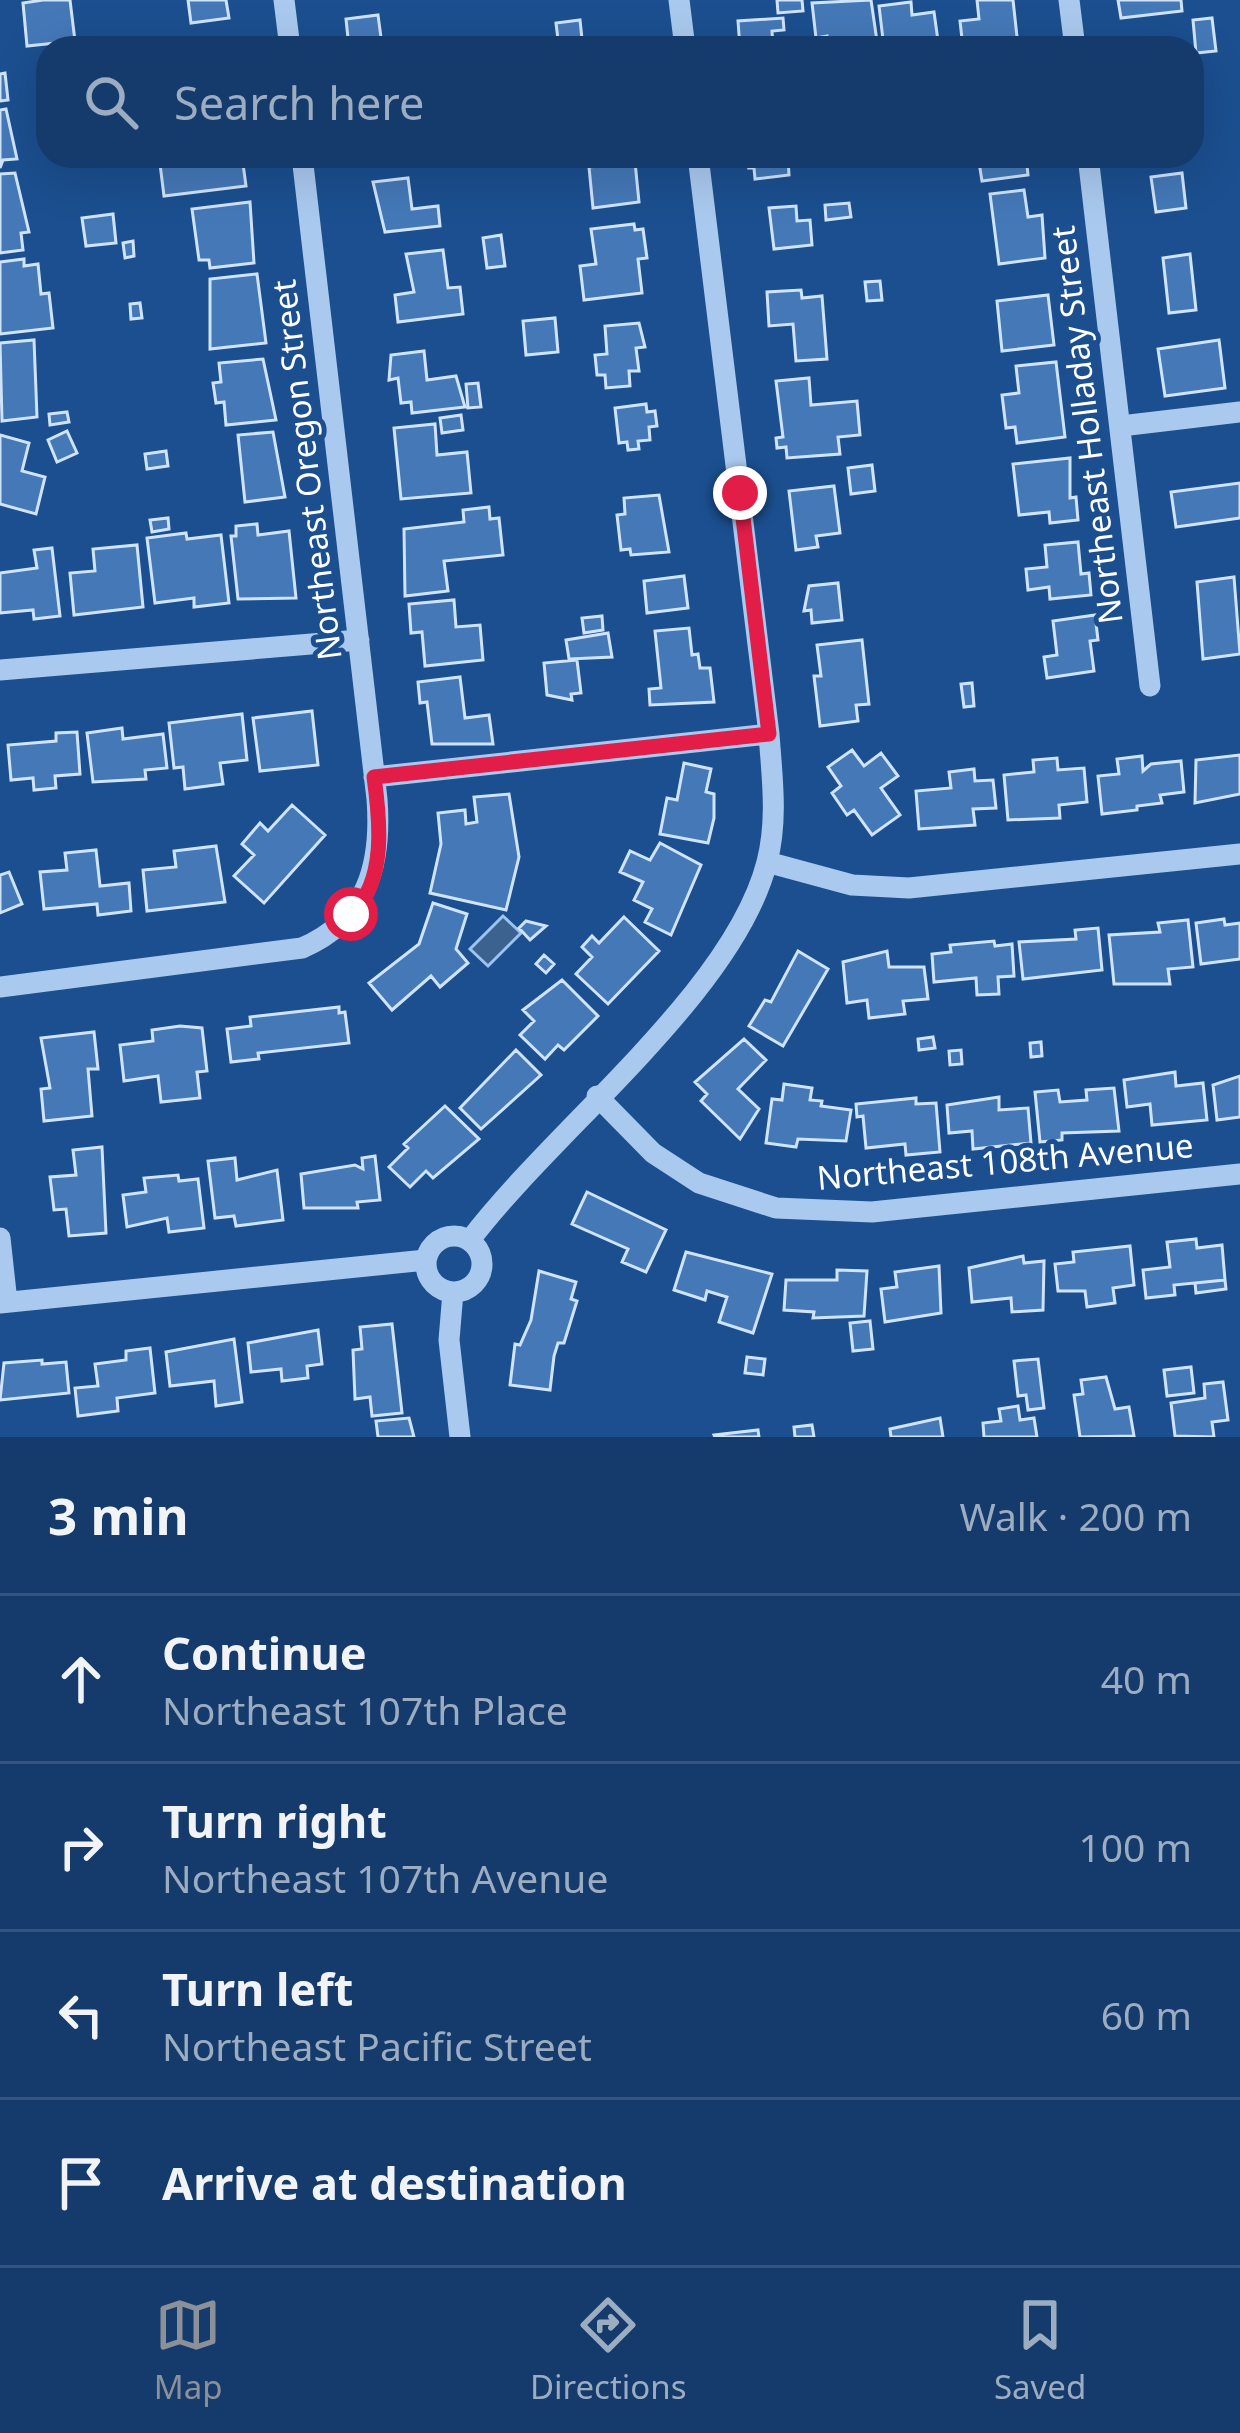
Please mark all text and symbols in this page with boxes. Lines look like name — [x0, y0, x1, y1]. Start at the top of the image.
search box — [36, 36, 1204, 168]
icon: search — [78, 69, 144, 135]
text: Search here — [174, 72, 424, 133]
street label: Northeast Holladay Street — [1039, 223, 1133, 627]
street label: Northeast Oregon Street — [260, 277, 352, 663]
route end — [713, 466, 767, 520]
route start — [324, 887, 378, 941]
street label: Northeast 108th Avenue — [815, 1122, 1195, 1200]
text: 3 min — [48, 1480, 189, 1550]
text: Walk · 200 m — [959, 1489, 1192, 1542]
text: Continue — [162, 1622, 367, 1683]
icon: ahead — [48, 1646, 114, 1712]
text: 40 m — [1101, 1652, 1192, 1705]
text: Northeast 107th Place — [162, 1683, 568, 1736]
text: Turn right — [162, 1790, 387, 1851]
icon: right — [48, 1814, 114, 1880]
text: 100 m — [1078, 1820, 1192, 1873]
text: Northeast 107th Avenue — [162, 1851, 608, 1904]
text: Turn left — [162, 1958, 353, 2019]
icon: left — [48, 1982, 114, 2048]
text: 60 m — [1101, 1988, 1192, 2041]
text: Northeast Pacific Street — [162, 2019, 592, 2072]
icon: arrive — [48, 2150, 114, 2216]
text: Arrive at destination — [162, 2152, 627, 2213]
tab: Map — [154, 2292, 222, 2409]
tab: Directions — [530, 2292, 687, 2409]
tab: Saved — [994, 2292, 1086, 2409]

